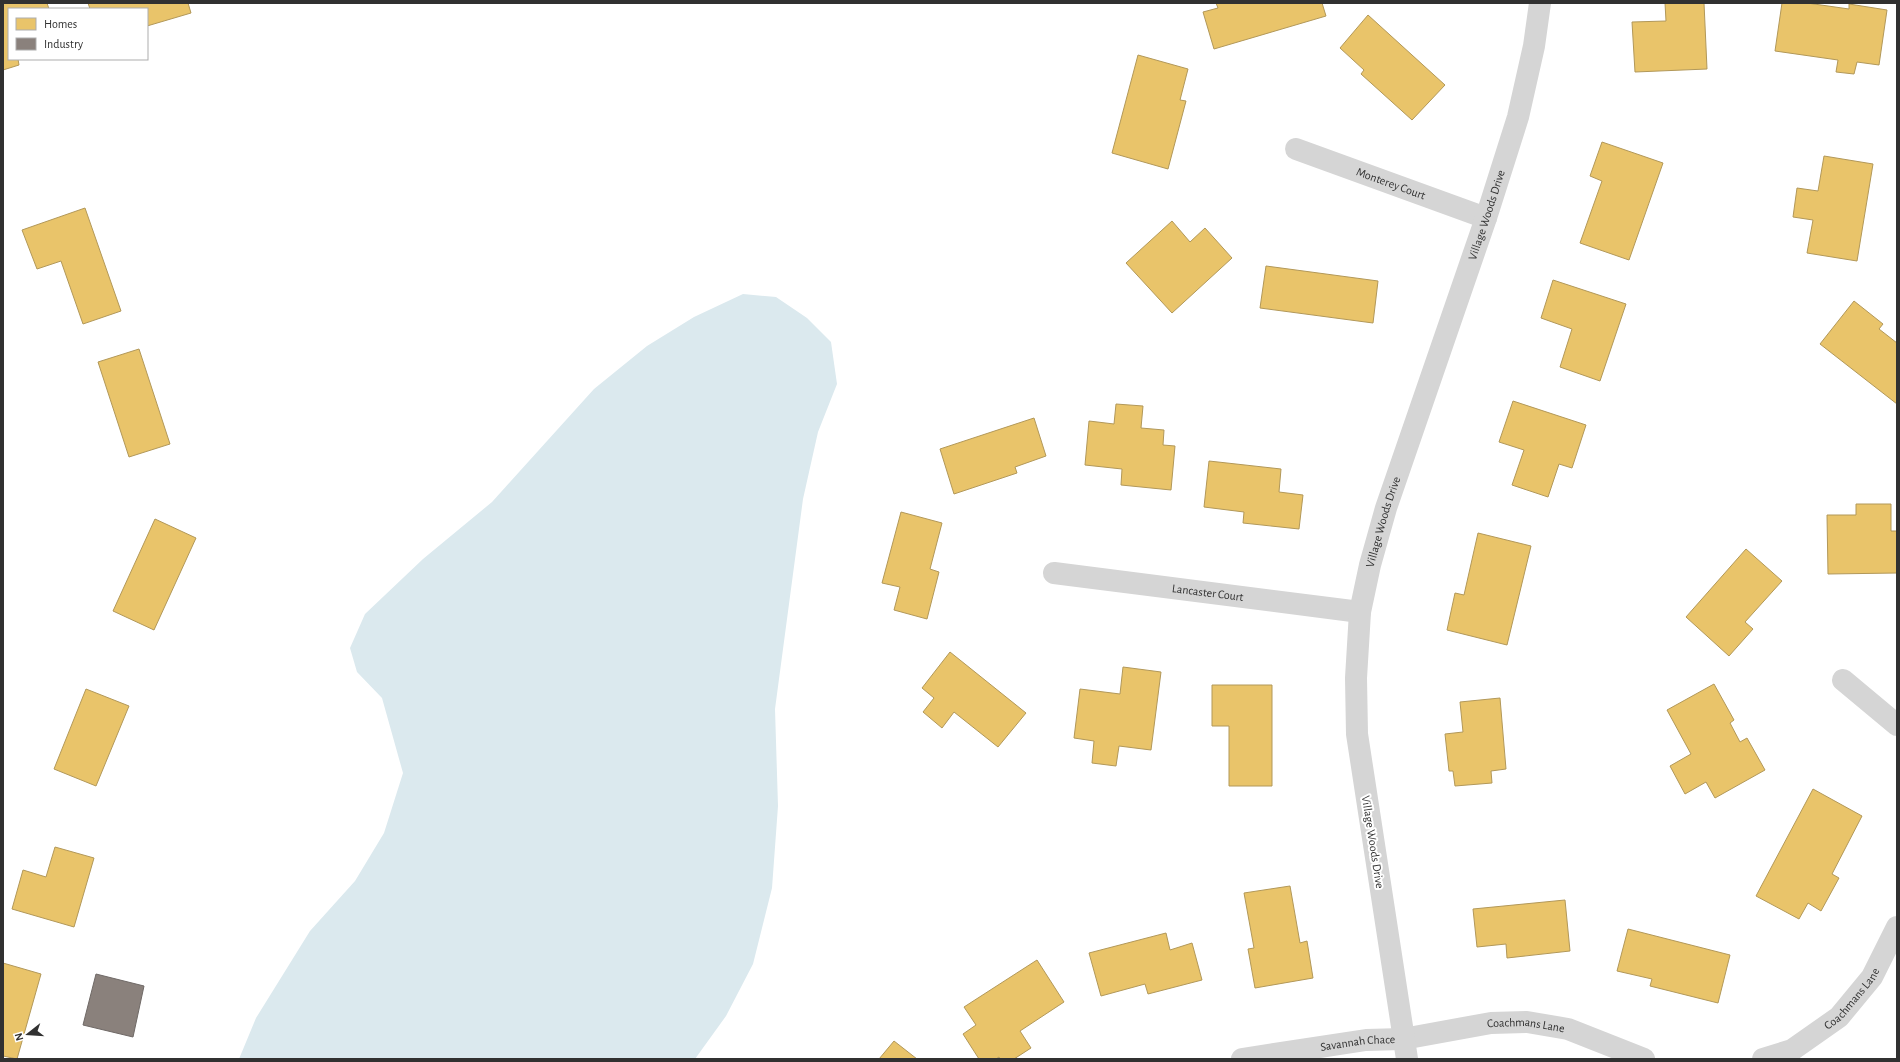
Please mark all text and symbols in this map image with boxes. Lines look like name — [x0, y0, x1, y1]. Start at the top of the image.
legend — [8, 8, 148, 60]
text: Homes — [44, 18, 77, 30]
text: Industry — [44, 38, 83, 51]
street label: Monterey Court — [1355, 165, 1427, 202]
street label: Village Woods Drive — [1466, 168, 1507, 262]
street label: Village Woods Drive — [1364, 475, 1402, 569]
street label: Lancaster Court — [1171, 582, 1244, 603]
street label: Village Woods Drive — [1360, 795, 1386, 889]
street label: Coachmans Lane — [1822, 966, 1882, 1032]
north arrow — [8, 1014, 48, 1054]
street label: Coachmans Lane — [1486, 1016, 1566, 1034]
text: N — [13, 1032, 25, 1042]
street label: Savannah Chace — [1319, 1033, 1395, 1053]

